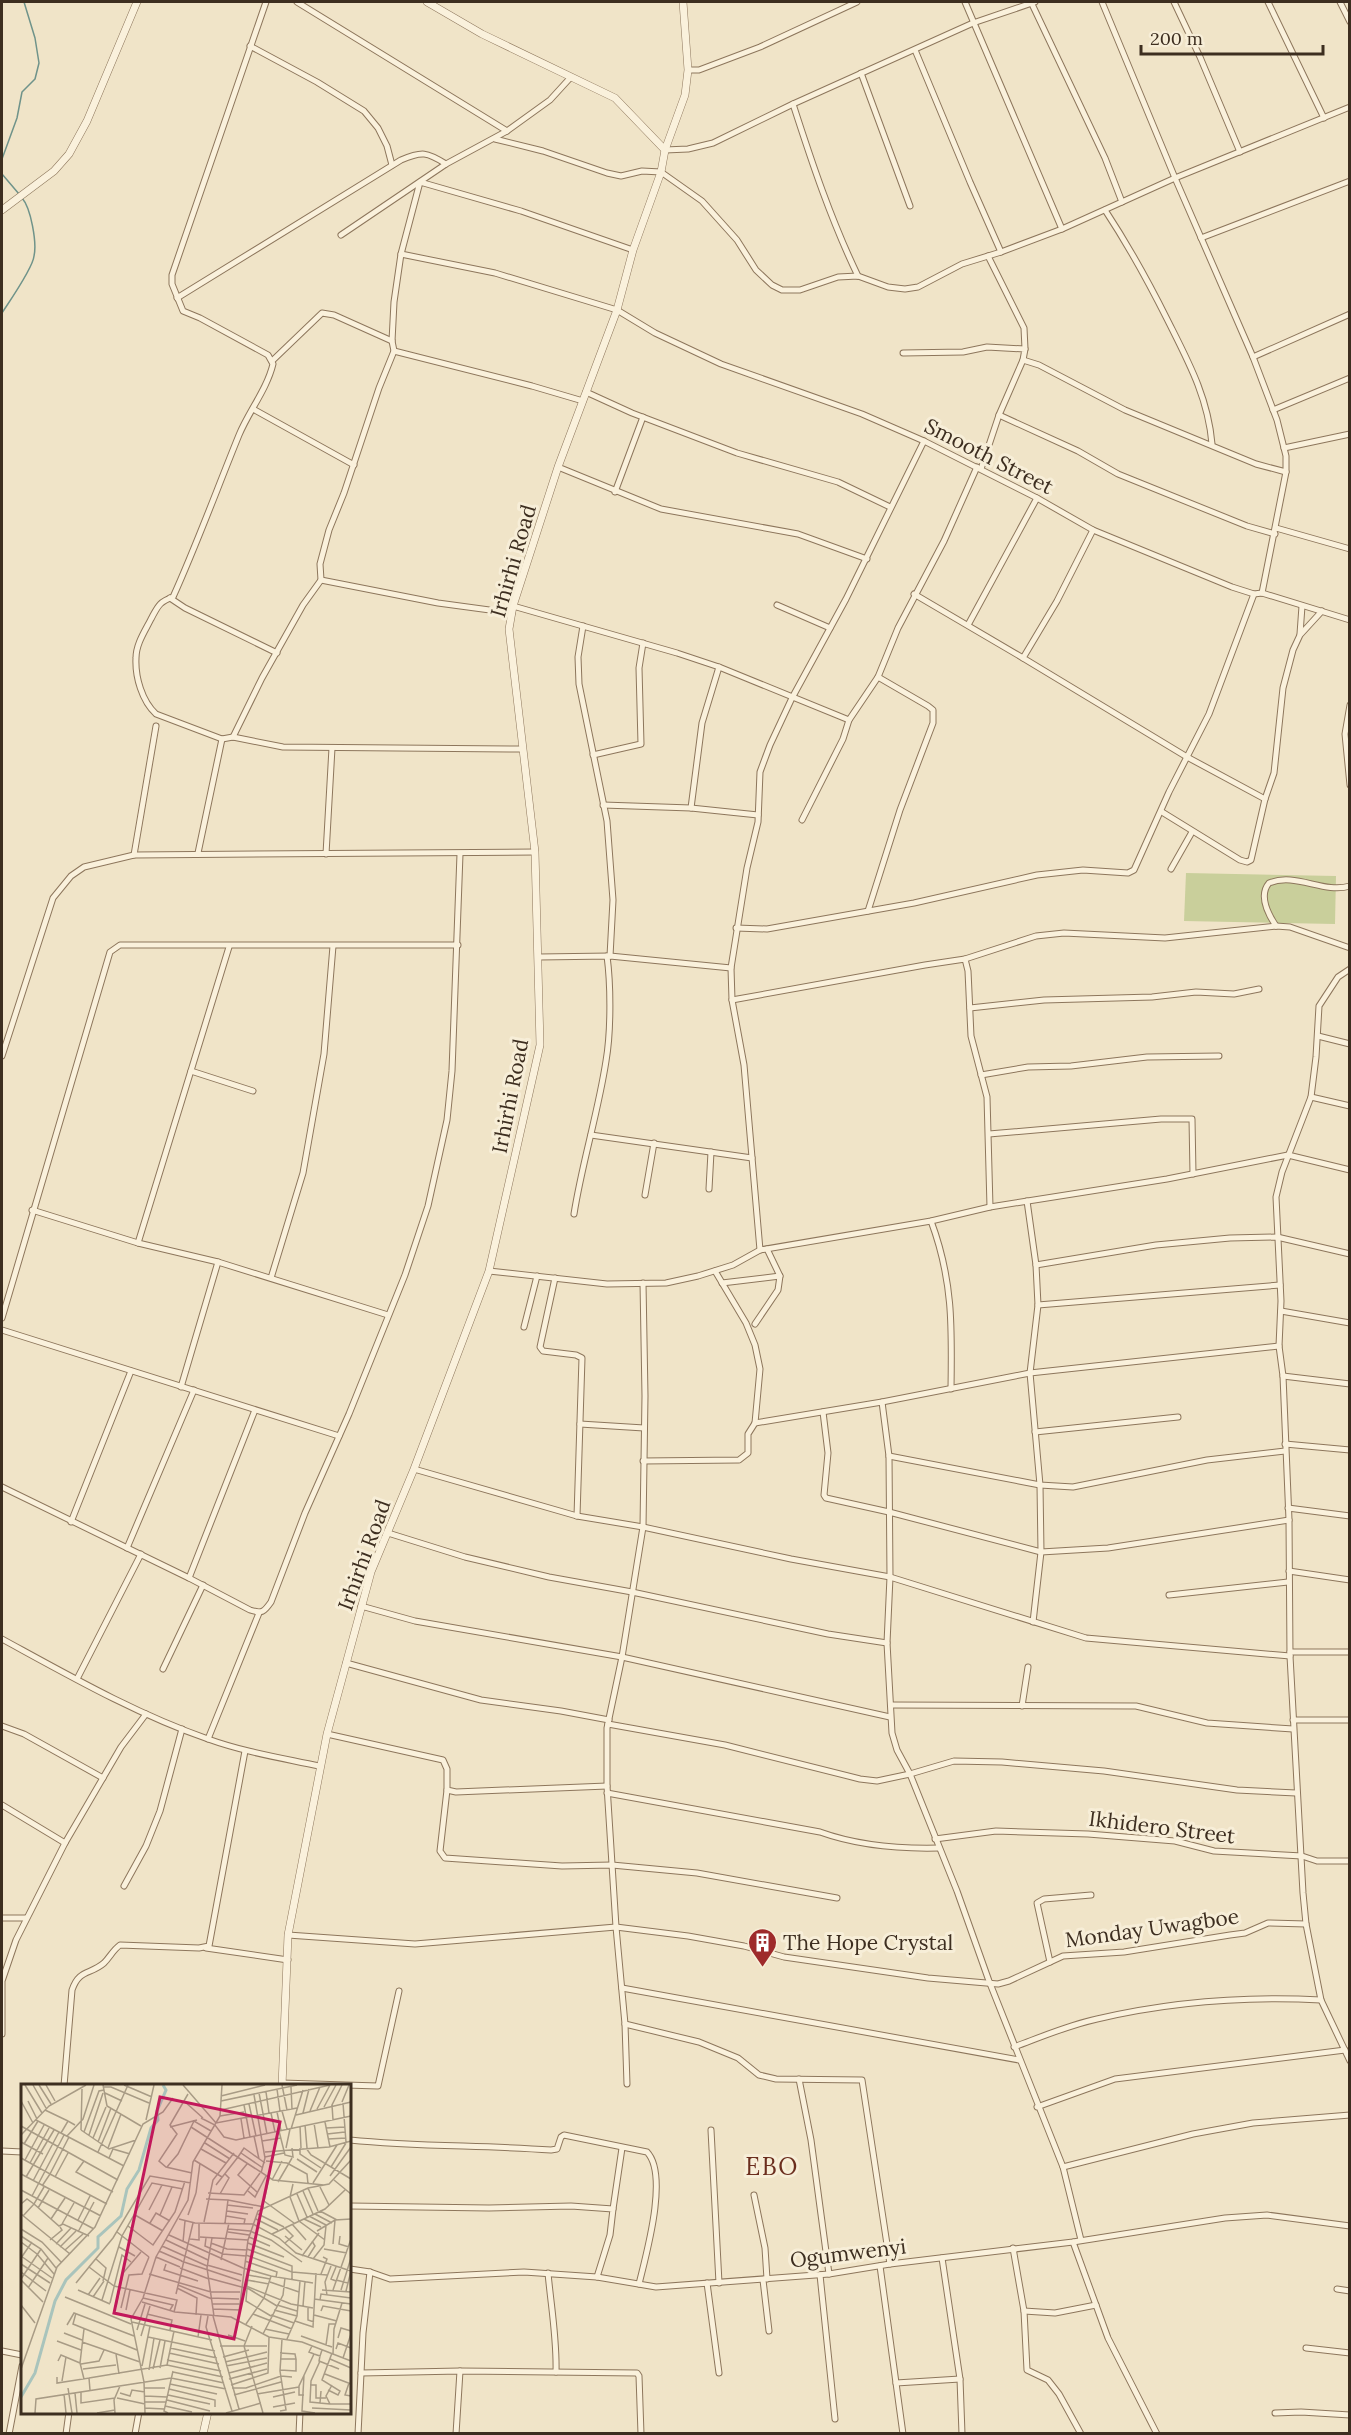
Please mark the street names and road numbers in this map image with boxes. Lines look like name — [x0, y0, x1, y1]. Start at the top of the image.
street label: Smooth Street — [920, 412, 1059, 500]
street label: Irhirhi Road — [484, 501, 542, 621]
street label: Irhirhi Road — [486, 1036, 534, 1156]
street label: Irhirhi Road — [331, 1496, 397, 1614]
street label: Ikhidero Street — [1087, 1805, 1237, 1849]
street label: Monday Uwagboe — [1063, 1902, 1241, 1954]
street label: Ogumwenyi — [788, 2232, 908, 2274]

